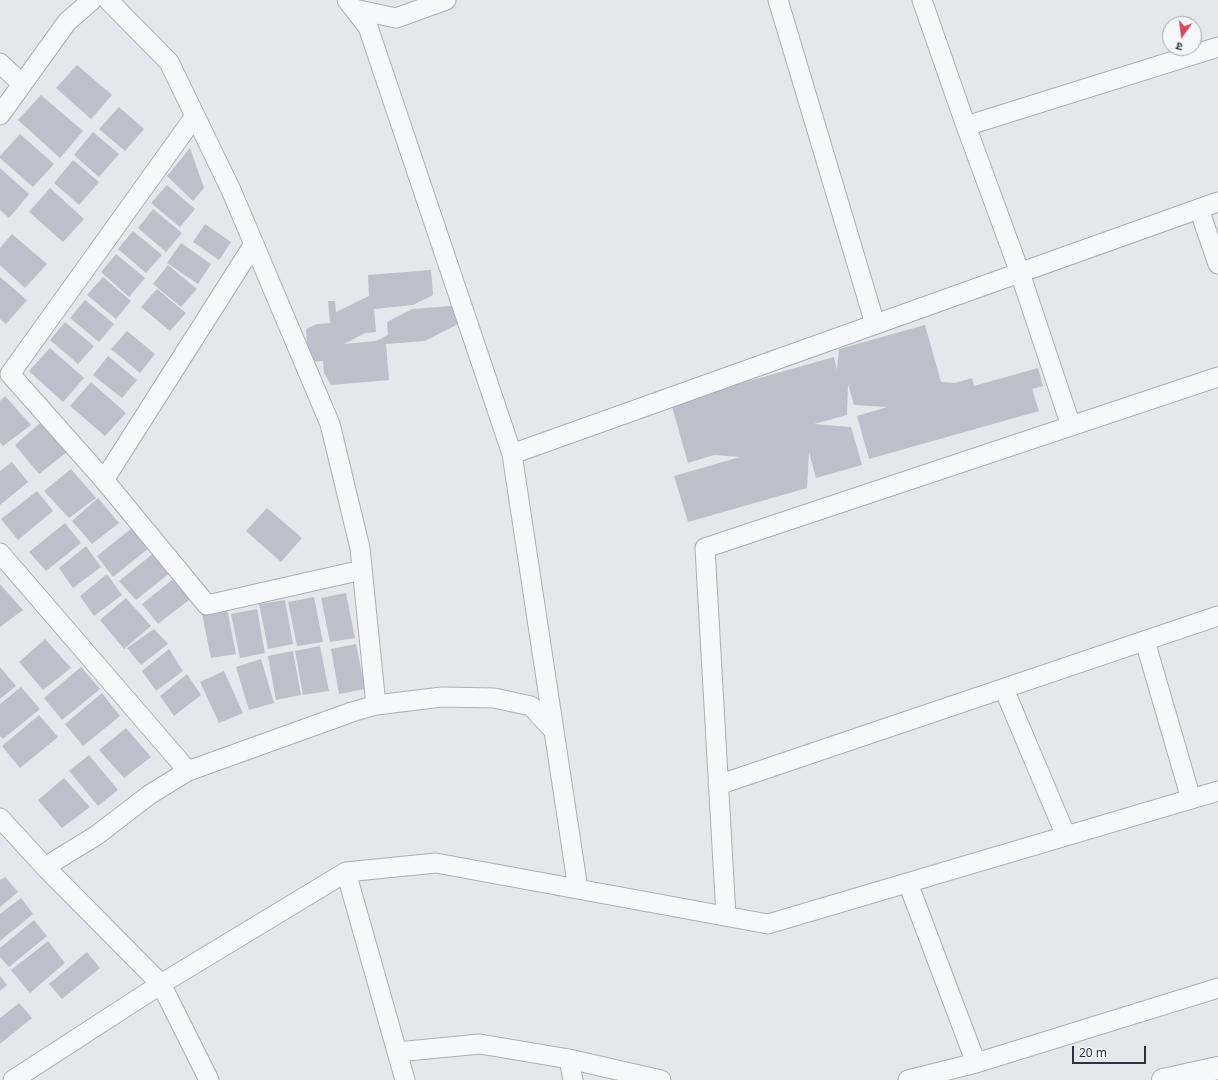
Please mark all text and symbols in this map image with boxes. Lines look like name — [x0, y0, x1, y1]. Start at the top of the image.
north arrow — [1162, 16, 1202, 56]
text: उ — [1174, 39, 1184, 55]
scale bar — [1074, 1038, 1148, 1064]
text: 20 m — [1079, 1044, 1107, 1061]

